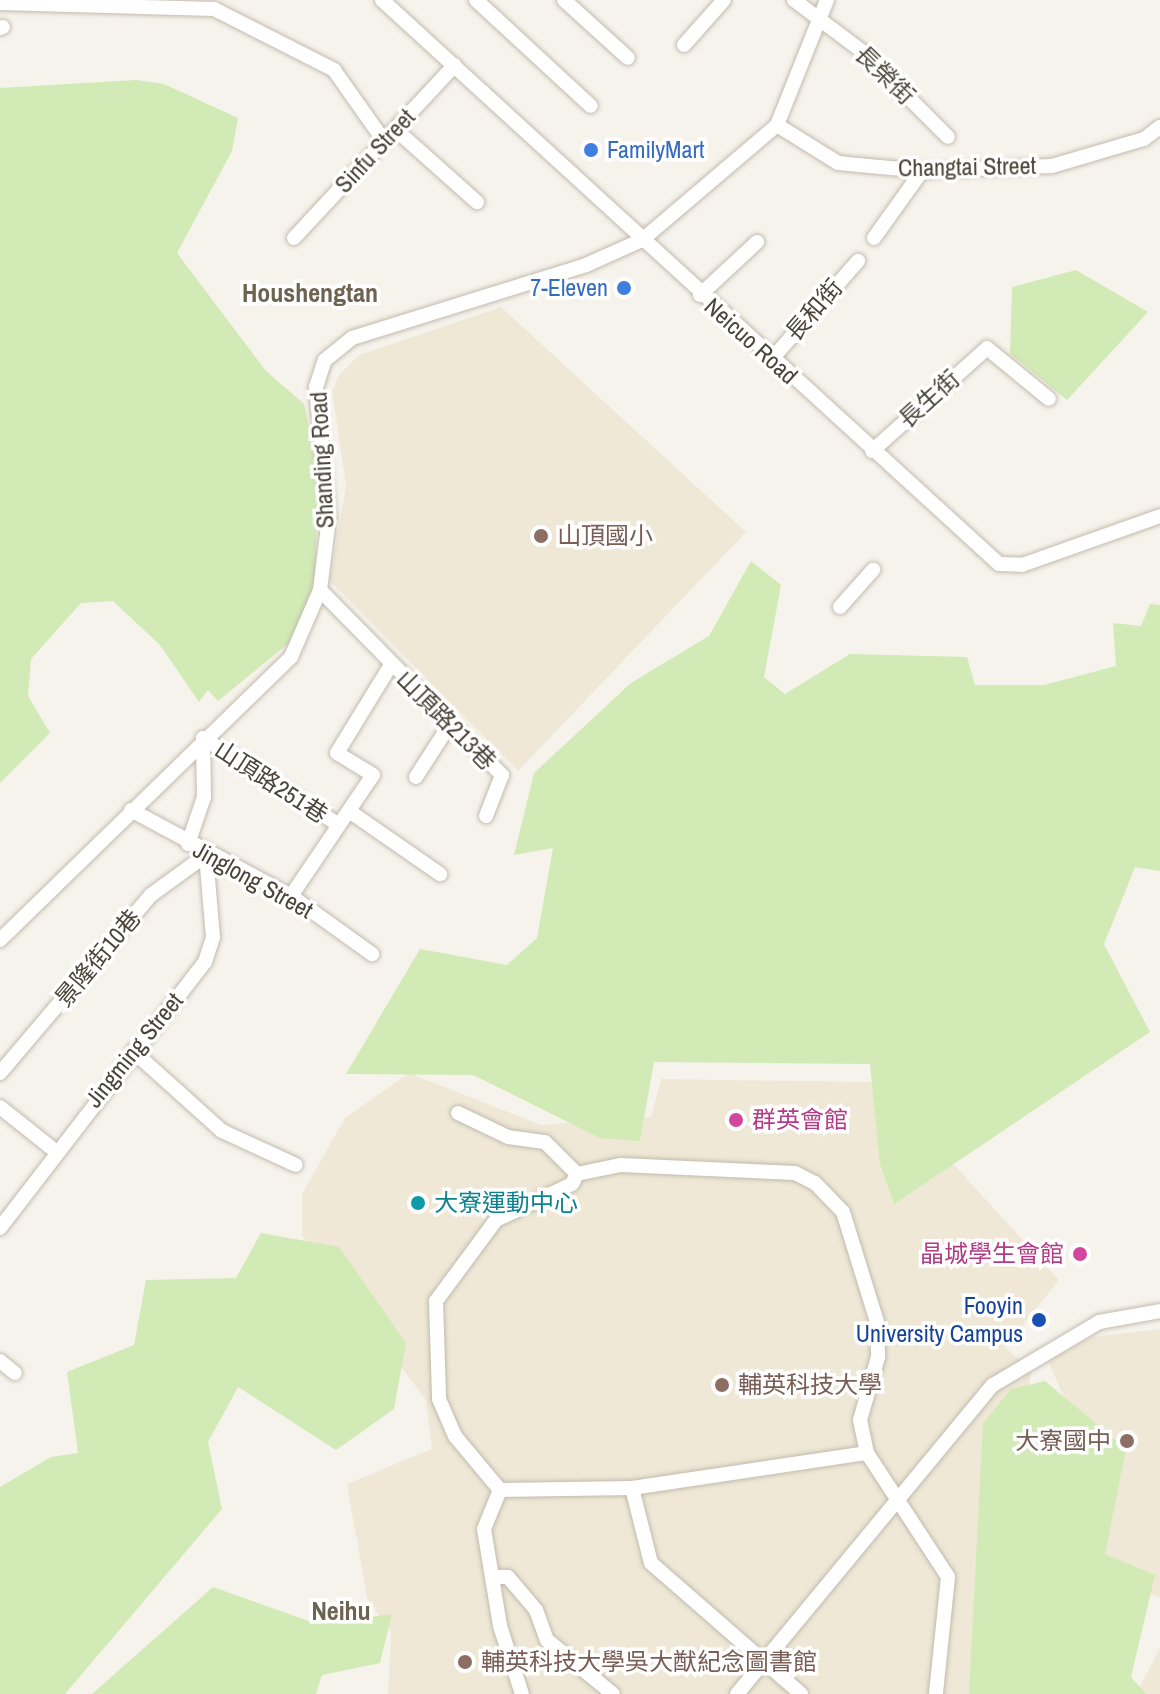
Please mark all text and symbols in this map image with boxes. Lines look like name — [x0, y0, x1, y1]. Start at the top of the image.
street label: 長榮街 — [849, 40, 921, 110]
street label: Sinfu Street — [329, 103, 421, 199]
place label: FamilyMart — [607, 136, 704, 164]
marker: FamilyMart — [582, 141, 600, 159]
street label: Changtai Street — [898, 151, 1036, 183]
street label: 長和街 — [780, 273, 848, 347]
place label: 7-Eleven — [530, 274, 608, 302]
district label: Houshengtan — [242, 277, 378, 309]
marker: 7-Eleven — [615, 279, 633, 297]
street label: Neicuo Road — [699, 292, 803, 390]
street label: 長生街 — [893, 364, 965, 434]
street label: Shanding Road — [304, 391, 340, 529]
place label: 山頂國小 — [557, 522, 653, 550]
marker: 山頂國小 — [532, 527, 550, 545]
street label: 山頂路213巷 — [390, 664, 502, 776]
street label: 山頂路251巷 — [209, 735, 333, 829]
street label: Jinglong Street — [188, 835, 318, 925]
street label: 景隆街10巷 — [49, 904, 147, 1012]
street label: Jingming Street — [79, 987, 189, 1113]
place label: 群英會館 — [752, 1106, 848, 1134]
marker: 群英會館 — [727, 1111, 745, 1129]
place label: 大寮運動中心 — [434, 1189, 578, 1217]
marker: 大寮運動中心 — [409, 1194, 427, 1212]
place label: 晶城學生會館 — [920, 1240, 1064, 1268]
marker: 晶城學生會館 — [1071, 1245, 1089, 1263]
place label: Fooyin University Campus — [856, 1292, 1023, 1348]
marker: Fooyin University Campus — [1030, 1311, 1048, 1329]
place label: 輔英科技大學 — [738, 1371, 882, 1399]
marker: 輔英科技大學 — [713, 1376, 731, 1394]
place label: 大寮國中 — [1015, 1427, 1111, 1455]
marker: 大寮國中 — [1118, 1432, 1136, 1450]
district label: Neihu — [311, 1595, 371, 1627]
place label: 輔英科技大學吳大猷紀念圖書館 — [481, 1648, 817, 1676]
marker: 輔英科技大學吳大猷紀念圖書館 — [456, 1653, 474, 1671]

